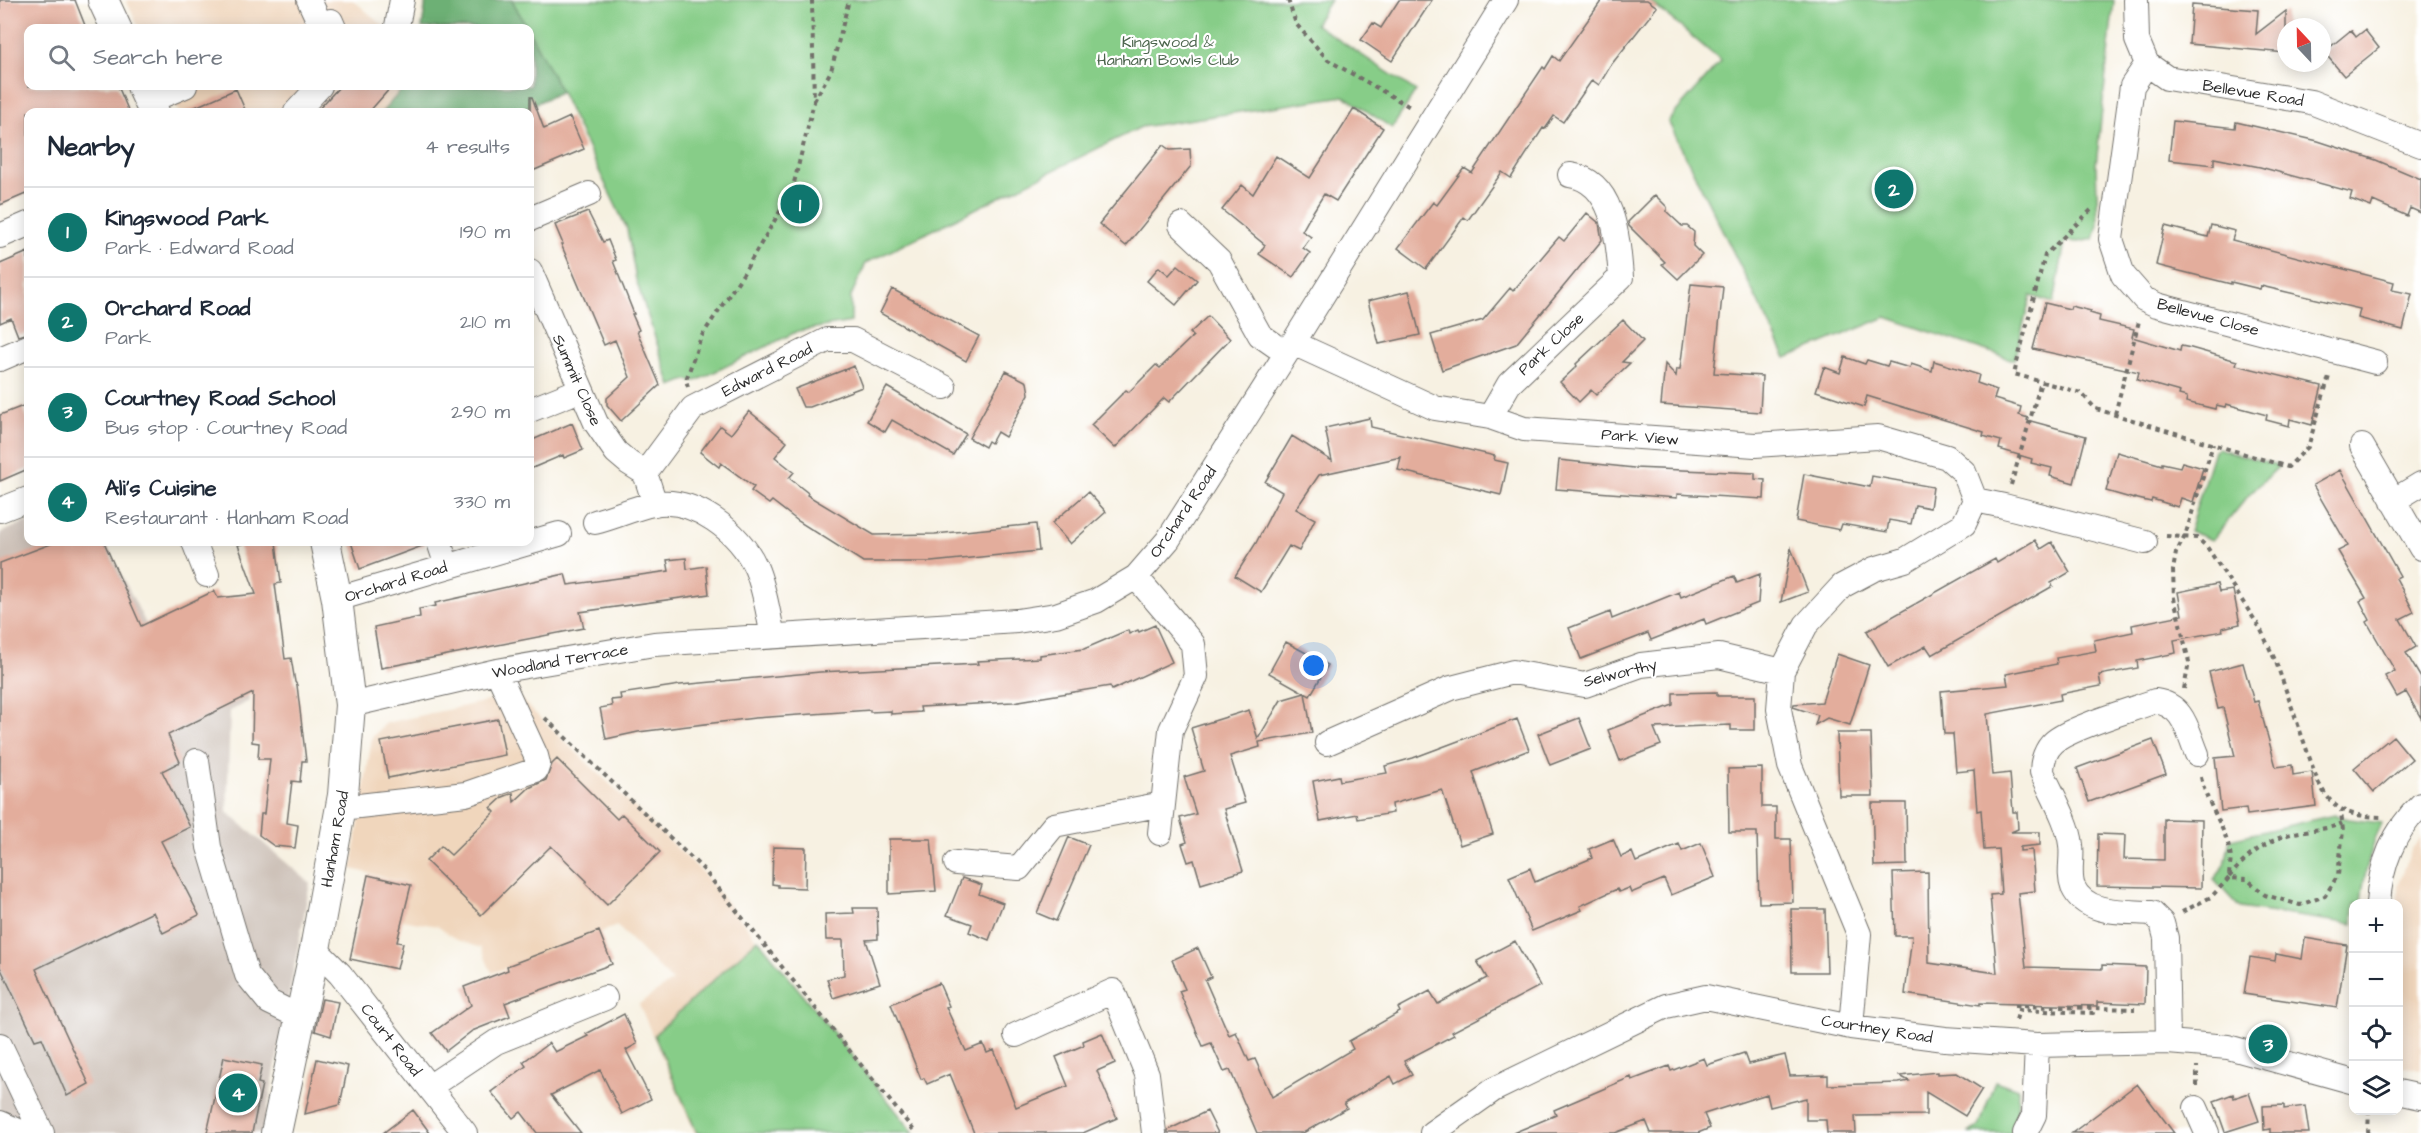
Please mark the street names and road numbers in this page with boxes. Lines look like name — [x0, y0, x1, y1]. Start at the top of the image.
street label: Bellevue Road — [2201, 74, 2305, 112]
street label: Bellevue Close — [2155, 293, 2262, 341]
street label: Park Close — [1513, 307, 1589, 380]
street label: Summit Close — [547, 331, 607, 430]
street label: Edward Road — [718, 338, 816, 402]
street label: Park View — [1601, 423, 1679, 451]
street label: Orchard Road — [1144, 462, 1222, 562]
street label: Orchard Road — [342, 556, 450, 608]
street label: Woodland Terrace — [490, 638, 630, 684]
street label: Selworthy — [1581, 653, 1660, 694]
street label: Hanham Road — [316, 789, 354, 889]
street label: Court Road — [356, 999, 426, 1081]
street label: Courtney Road — [1820, 1009, 1934, 1050]

